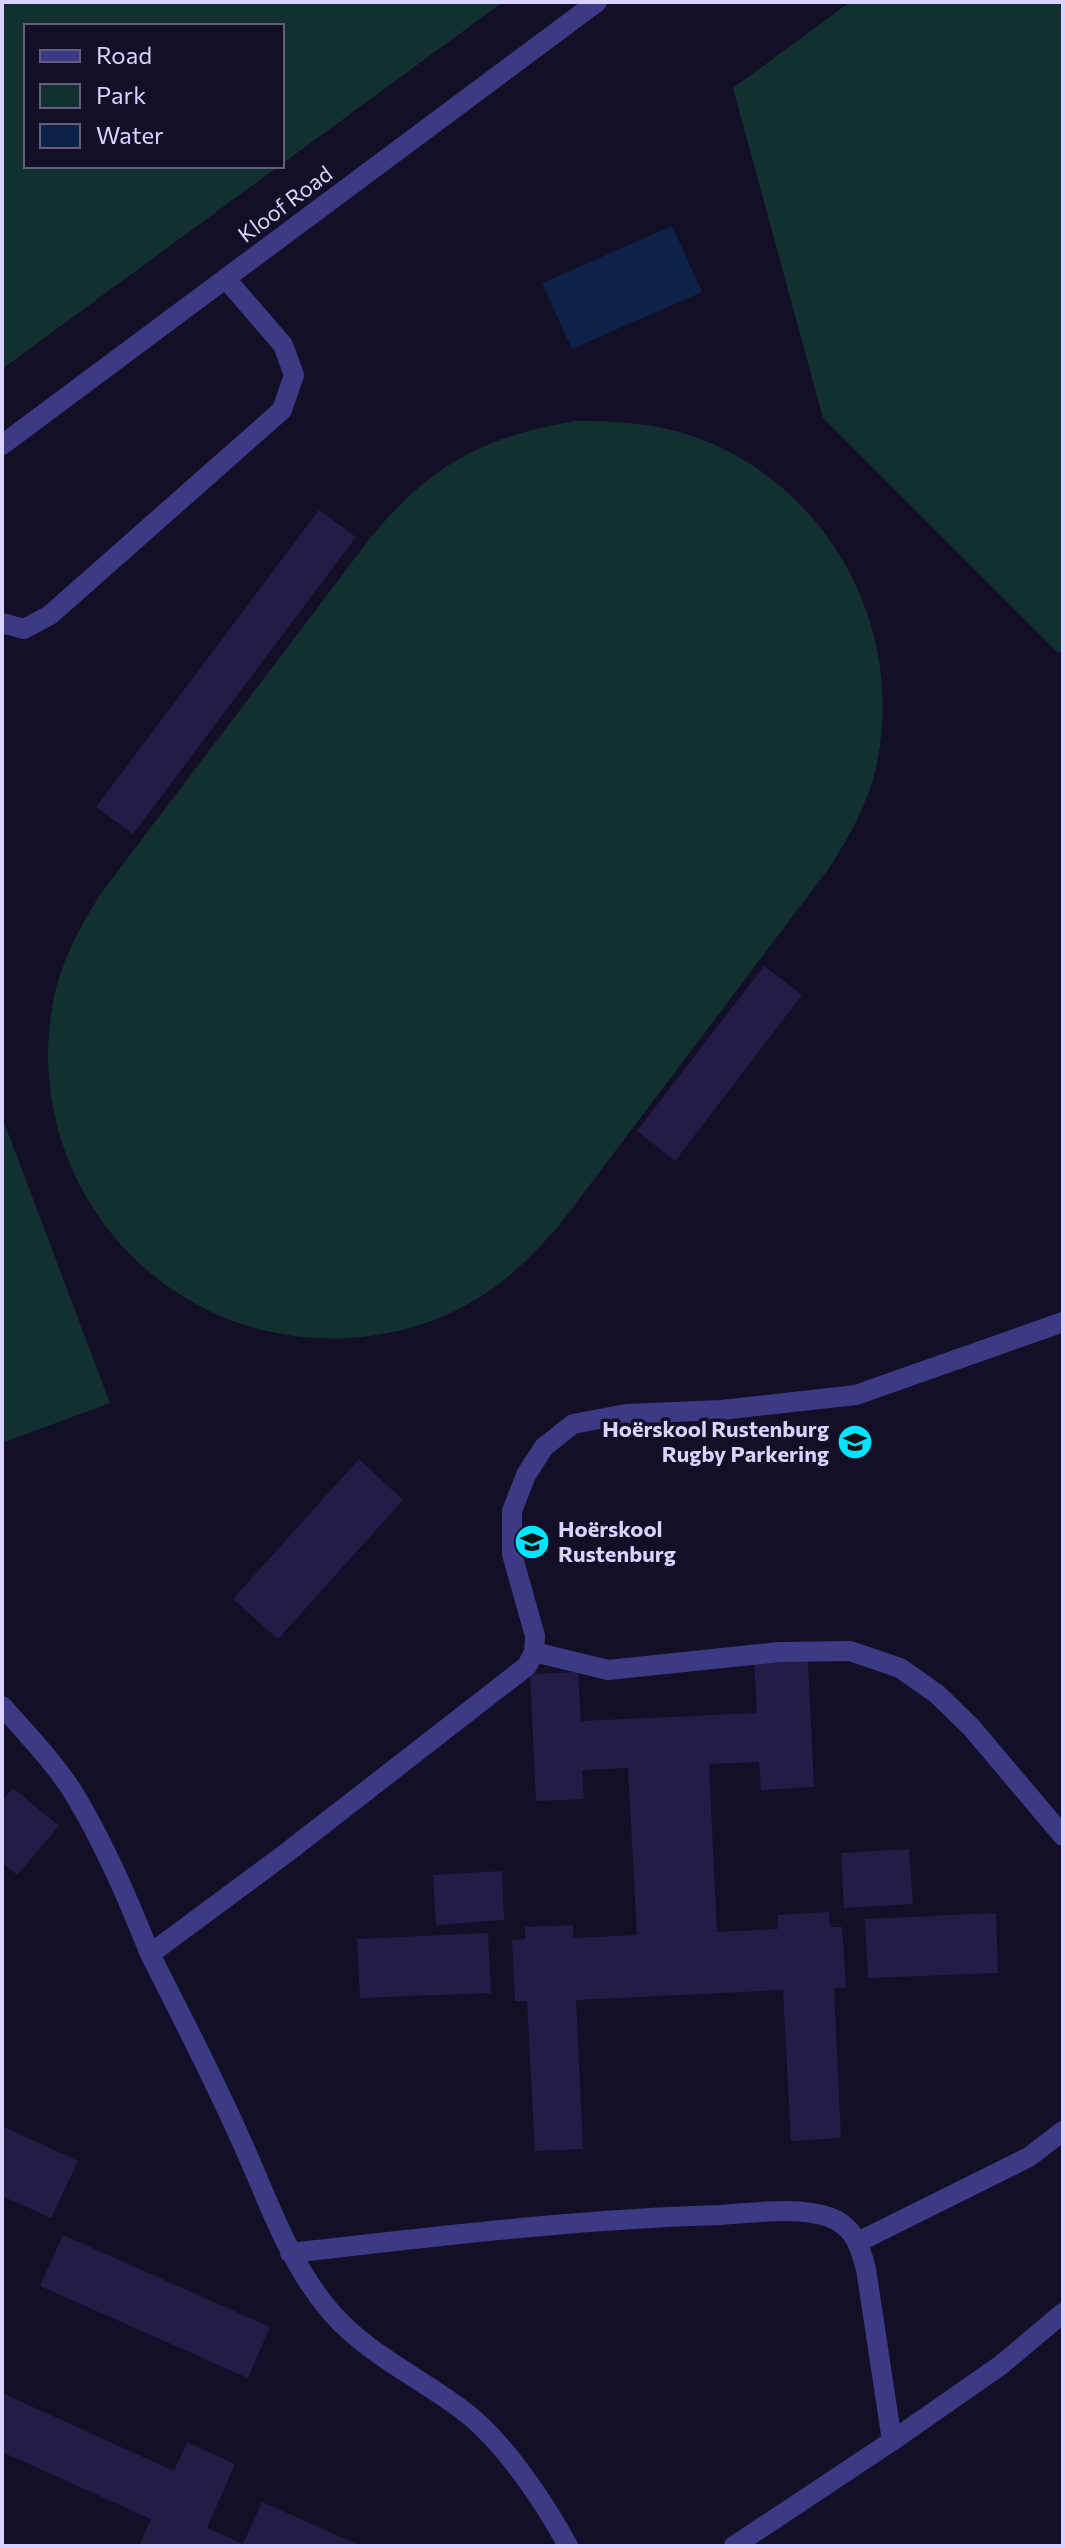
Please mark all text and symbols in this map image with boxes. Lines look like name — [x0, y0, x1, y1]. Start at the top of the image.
legend — [24, 24, 284, 168]
text: Road — [96, 40, 152, 69]
text: Park — [96, 80, 146, 109]
text: Water — [96, 120, 164, 149]
street label: Kloof Road — [232, 159, 337, 248]
place label: Hoërskool Rustenburg Rugby Parkering — [602, 1415, 829, 1467]
school or university icon: Hoërskool Rustenburg Rugby Parkering — [836, 1423, 874, 1461]
place label: Hoërskool Rustenburg — [558, 1515, 676, 1567]
school or university icon: Hoërskool Rustenburg — [513, 1523, 551, 1561]

